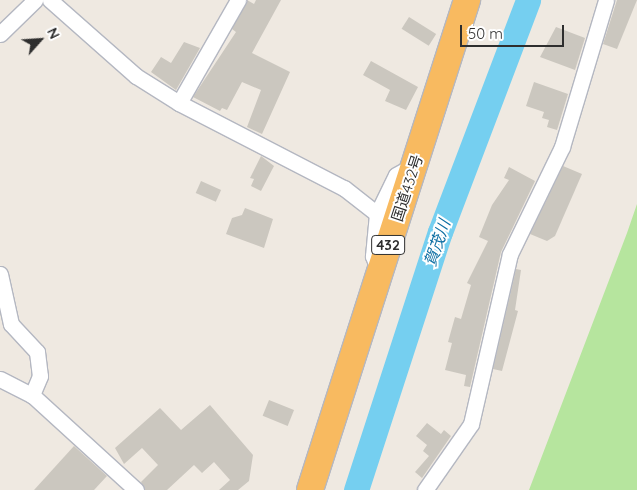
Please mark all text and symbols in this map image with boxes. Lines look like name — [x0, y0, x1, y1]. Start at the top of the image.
north arrow — [15, 15, 65, 65]
scale bar — [462, 15, 566, 47]
text: 50 m — [468, 24, 503, 43]
text: N — [43, 25, 64, 42]
street label: 国道432号 — [388, 152, 426, 224]
water label: 賀茂川 — [420, 217, 454, 269]
road number: 432 — [370, 234, 406, 256]

